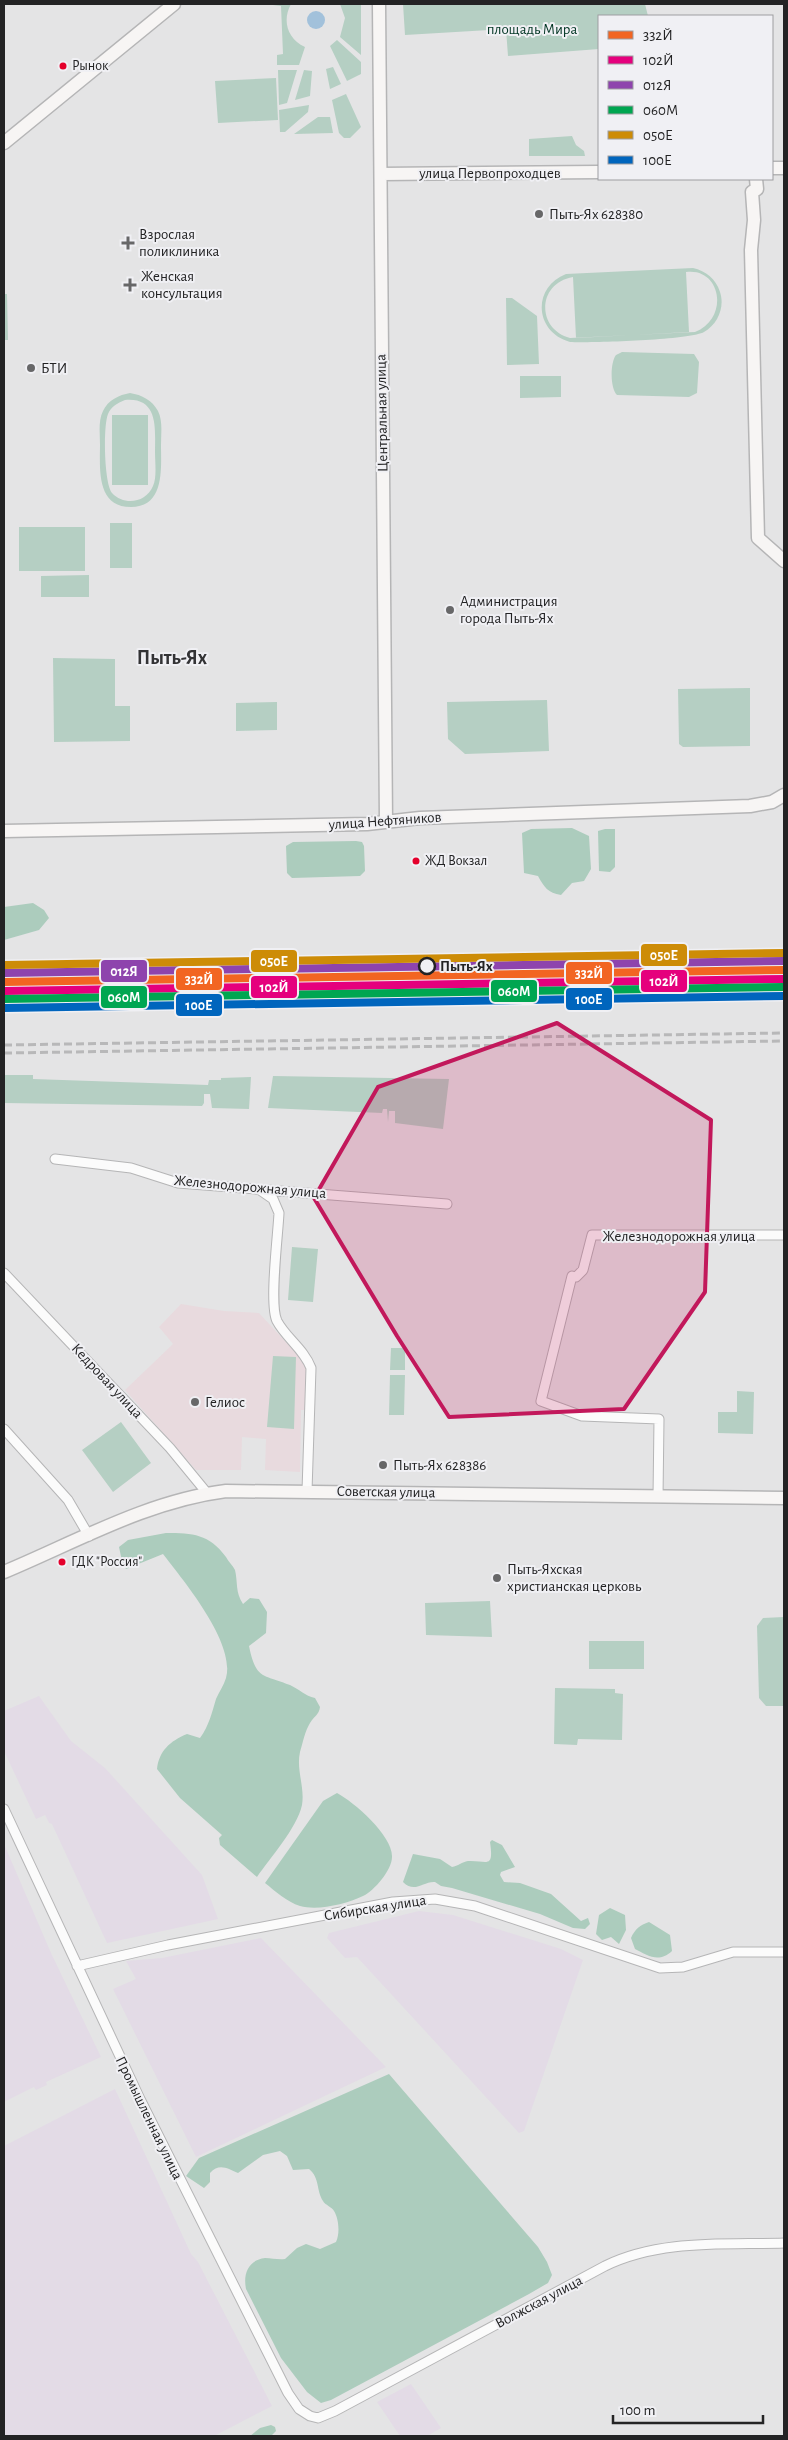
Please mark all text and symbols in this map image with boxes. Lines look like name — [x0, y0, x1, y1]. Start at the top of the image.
legend — [598, 15, 773, 180]
park label: площадь Мира — [487, 22, 577, 37]
text: 332Й — [643, 28, 673, 43]
text: 102Й — [643, 53, 674, 68]
place label: Рынок — [72, 59, 109, 73]
marker: Рынок — [58, 61, 68, 71]
text: 012Я — [643, 78, 672, 93]
text: 060М — [643, 103, 678, 118]
text: 050Е — [643, 128, 673, 143]
text: 100Е — [643, 153, 672, 168]
street label: улица Первопроходцев — [418, 166, 561, 181]
place label: Пыть-Ях 628380 — [549, 207, 643, 222]
marker: Пыть-Ях 628380 — [533, 208, 545, 220]
place label: Взрослая поликлиника — [139, 227, 219, 259]
marker: Взрослая поликлиника — [121, 236, 135, 250]
place label: Женская консультация — [141, 269, 223, 301]
marker: Женская консультация — [123, 278, 137, 292]
street label: Центральная улица — [373, 354, 391, 472]
place label: БТИ — [41, 361, 67, 376]
marker: БТИ — [25, 362, 37, 374]
place label: Администрация города Пыть-Ях — [460, 594, 558, 626]
marker: Администрация города Пыть-Ях — [444, 604, 456, 616]
district label: Пыть-Ях — [137, 648, 208, 668]
street label: улица Нефтяников — [327, 810, 442, 832]
place label: ЖД Вокзал — [425, 854, 487, 868]
marker: ЖД Вокзал — [411, 856, 421, 866]
line badge: 050Е — [640, 943, 688, 967]
line badge: 050Е — [250, 949, 298, 973]
text: 050Е — [650, 949, 678, 963]
text: 050Е — [260, 955, 288, 969]
marker: Пыть-Ях — [418, 957, 436, 975]
line badge: 012Я — [100, 959, 148, 983]
place label: Пыть-Ях — [440, 959, 493, 974]
line badge: 332Й — [565, 961, 613, 985]
text: 012Я — [110, 965, 138, 979]
text: 332Й — [575, 965, 603, 981]
line badge: 332Й — [175, 967, 223, 991]
line badge: 102Й — [640, 969, 688, 993]
text: 332Й — [185, 971, 213, 987]
text: 102Й — [650, 973, 678, 989]
line badge: 102Й — [250, 975, 298, 999]
text: 102Й — [260, 979, 288, 995]
line badge: 060М — [490, 979, 538, 1003]
line badge: 060М — [100, 985, 148, 1009]
text: 060М — [498, 985, 530, 999]
line badge: 100Е — [565, 987, 613, 1011]
text: 060М — [108, 991, 140, 1005]
line badge: 100Е — [175, 993, 223, 1017]
text: 100Е — [575, 993, 603, 1007]
text: 100Е — [185, 999, 213, 1013]
street label: Железнодорожная улица — [173, 1173, 327, 1201]
street label: Железнодорожная улица — [603, 1229, 756, 1244]
street label: Кедровая улица — [69, 1341, 145, 1421]
place label: Гелиос — [205, 1395, 245, 1410]
marker: Гелиос — [189, 1396, 201, 1408]
place label: Пыть-Ях 628386 — [393, 1458, 486, 1473]
marker: Пыть-Ях 628386 — [377, 1459, 389, 1471]
street label: Советская улица — [337, 1484, 436, 1500]
place label: ГДК "Россия" — [71, 1555, 142, 1569]
marker: ГДК "Россия" — [57, 1557, 67, 1567]
place label: Пыть-Яхская христианская церковь — [507, 1562, 642, 1594]
marker: Пыть-Яхская христианская церковь — [491, 1572, 503, 1584]
street label: Сибирская улица — [323, 1892, 427, 1923]
street label: Промышленная улица — [113, 2054, 185, 2182]
street label: Волжская улица — [493, 2273, 585, 2331]
scale bar — [613, 2392, 763, 2424]
text: 100 m — [620, 2403, 655, 2418]

